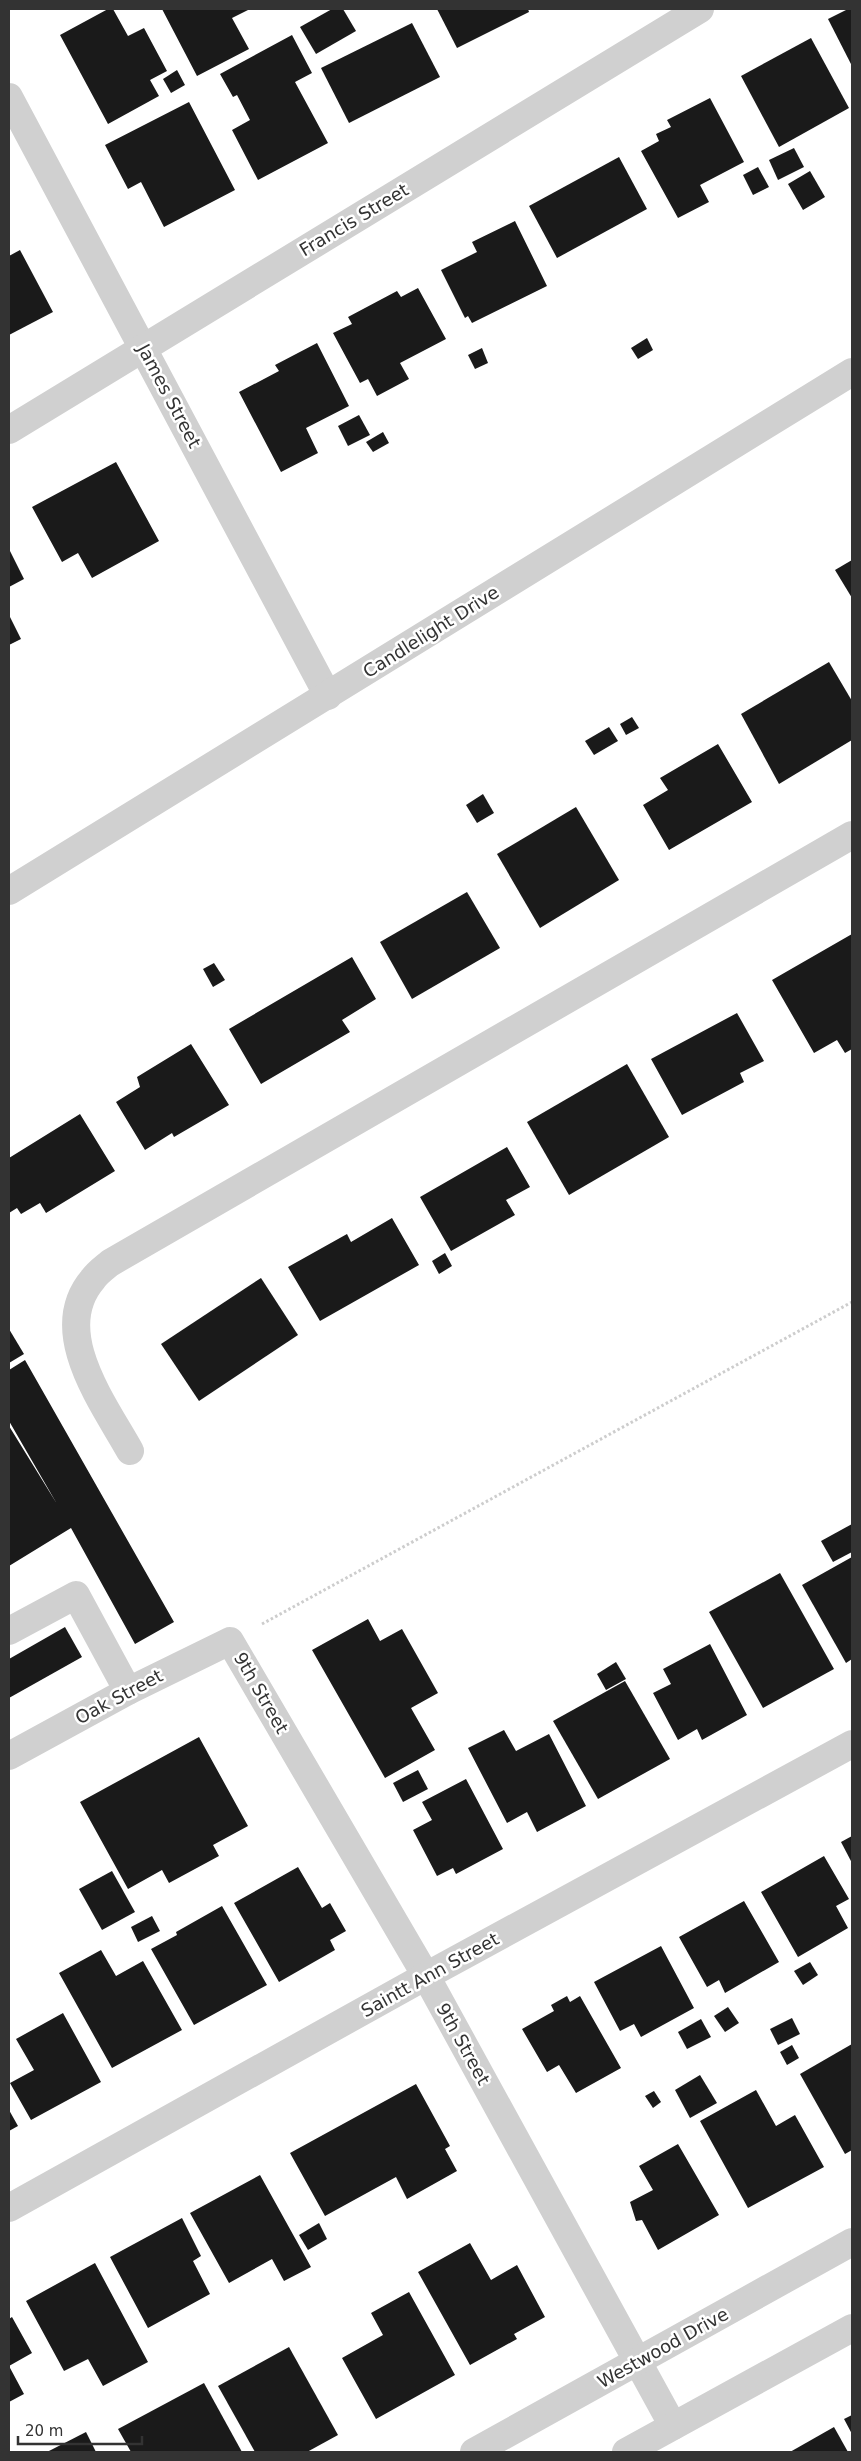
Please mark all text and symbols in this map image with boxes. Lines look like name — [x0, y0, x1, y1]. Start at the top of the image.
street label: Francis Street — [295, 179, 412, 260]
street label: James Street — [133, 339, 206, 451]
street label: Candlelight Drive — [359, 581, 502, 682]
street label: 9th Street — [230, 1648, 293, 1737]
street label: Oak Street — [71, 1665, 166, 1728]
street label: Saintt Ann Street — [357, 1928, 502, 2021]
street label: 9th Street — [432, 1999, 495, 2088]
street label: Westwood Drive — [594, 2303, 732, 2392]
scale bar — [18, 2414, 141, 2446]
text: 20 m — [25, 2422, 63, 2440]

